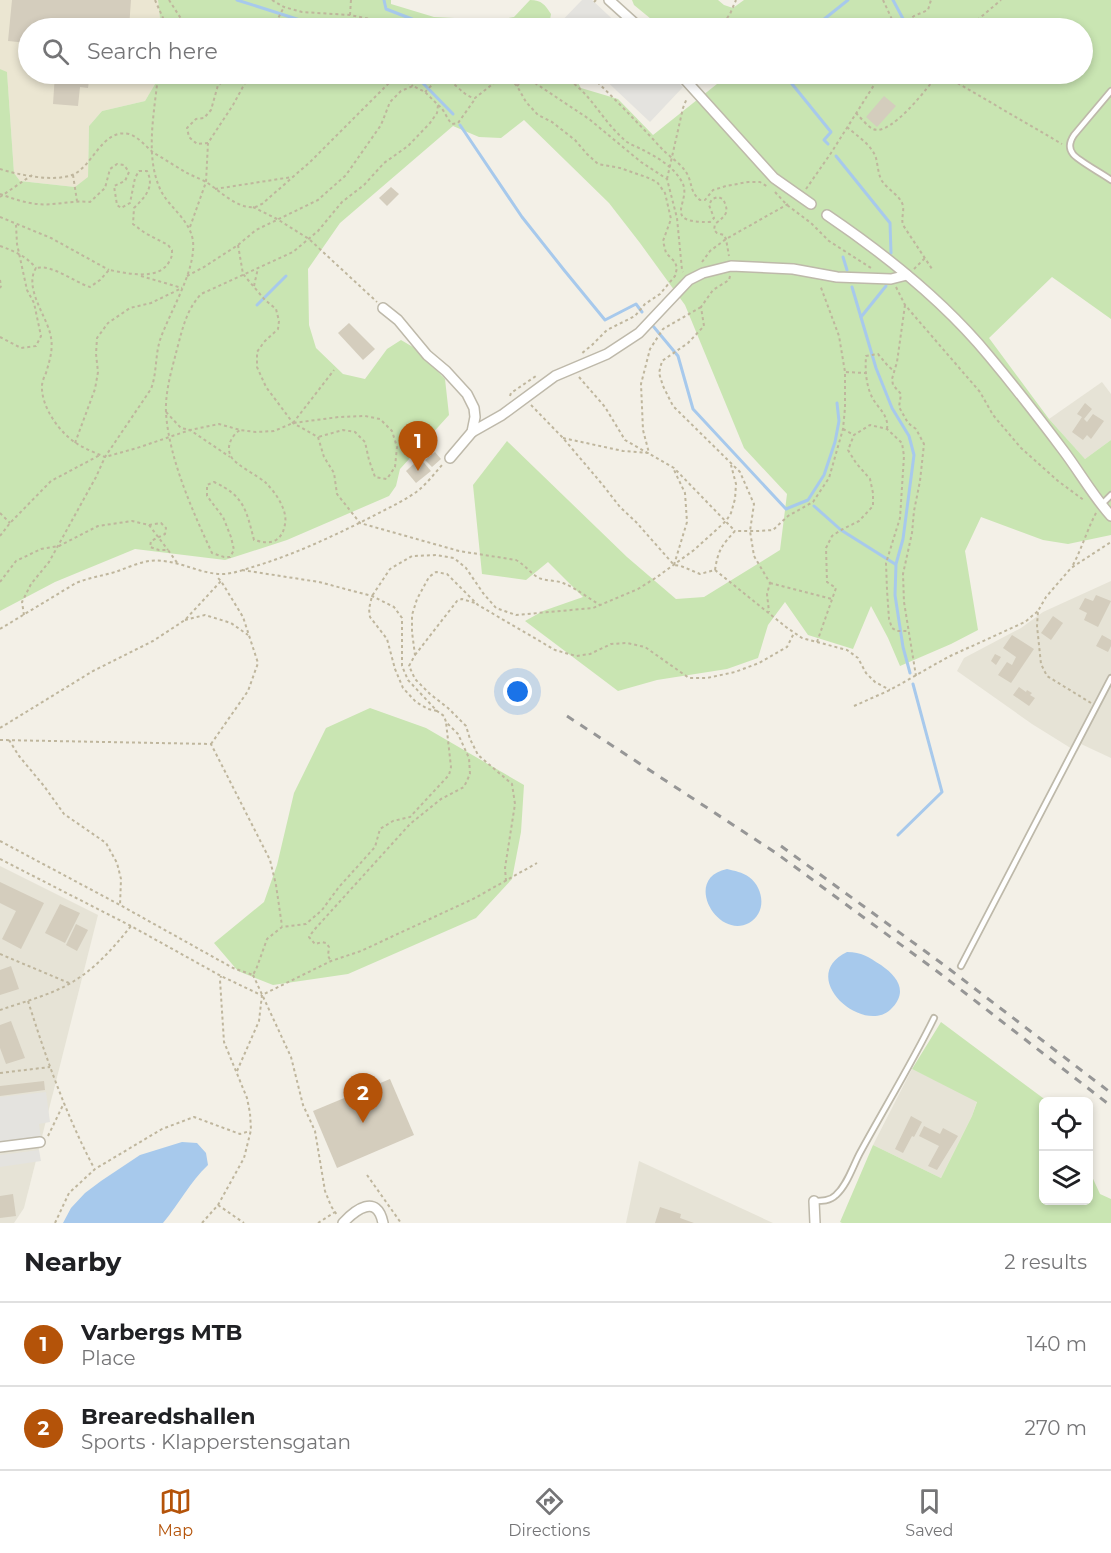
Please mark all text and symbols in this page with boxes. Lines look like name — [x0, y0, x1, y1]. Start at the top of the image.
search box — [18, 18, 1093, 84]
icon: search — [39, 35, 72, 68]
text: Search here — [87, 38, 218, 65]
pin: 1 — [398, 422, 438, 471]
your location — [503, 677, 532, 706]
pin: 2 — [344, 1074, 382, 1123]
map controls — [1039, 1097, 1093, 1205]
button: locate — [1039, 1097, 1093, 1151]
button: layers — [1039, 1151, 1093, 1205]
text: Nearby — [24, 1246, 121, 1278]
text: 2 results — [1004, 1250, 1087, 1274]
text: Varbergs MTB — [81, 1319, 242, 1346]
text: 1 — [40, 1332, 47, 1356]
text: 140 m — [1027, 1332, 1087, 1356]
text: Place — [81, 1346, 136, 1370]
text: Brearedshallen — [81, 1403, 255, 1430]
text: 2 — [38, 1416, 49, 1440]
text: 270 m — [1025, 1416, 1087, 1440]
text: Sports · Klapperstensgatan — [81, 1430, 351, 1454]
tab: Map — [158, 1485, 193, 1540]
tab: Directions — [508, 1485, 590, 1540]
tab: Saved — [905, 1485, 953, 1540]

